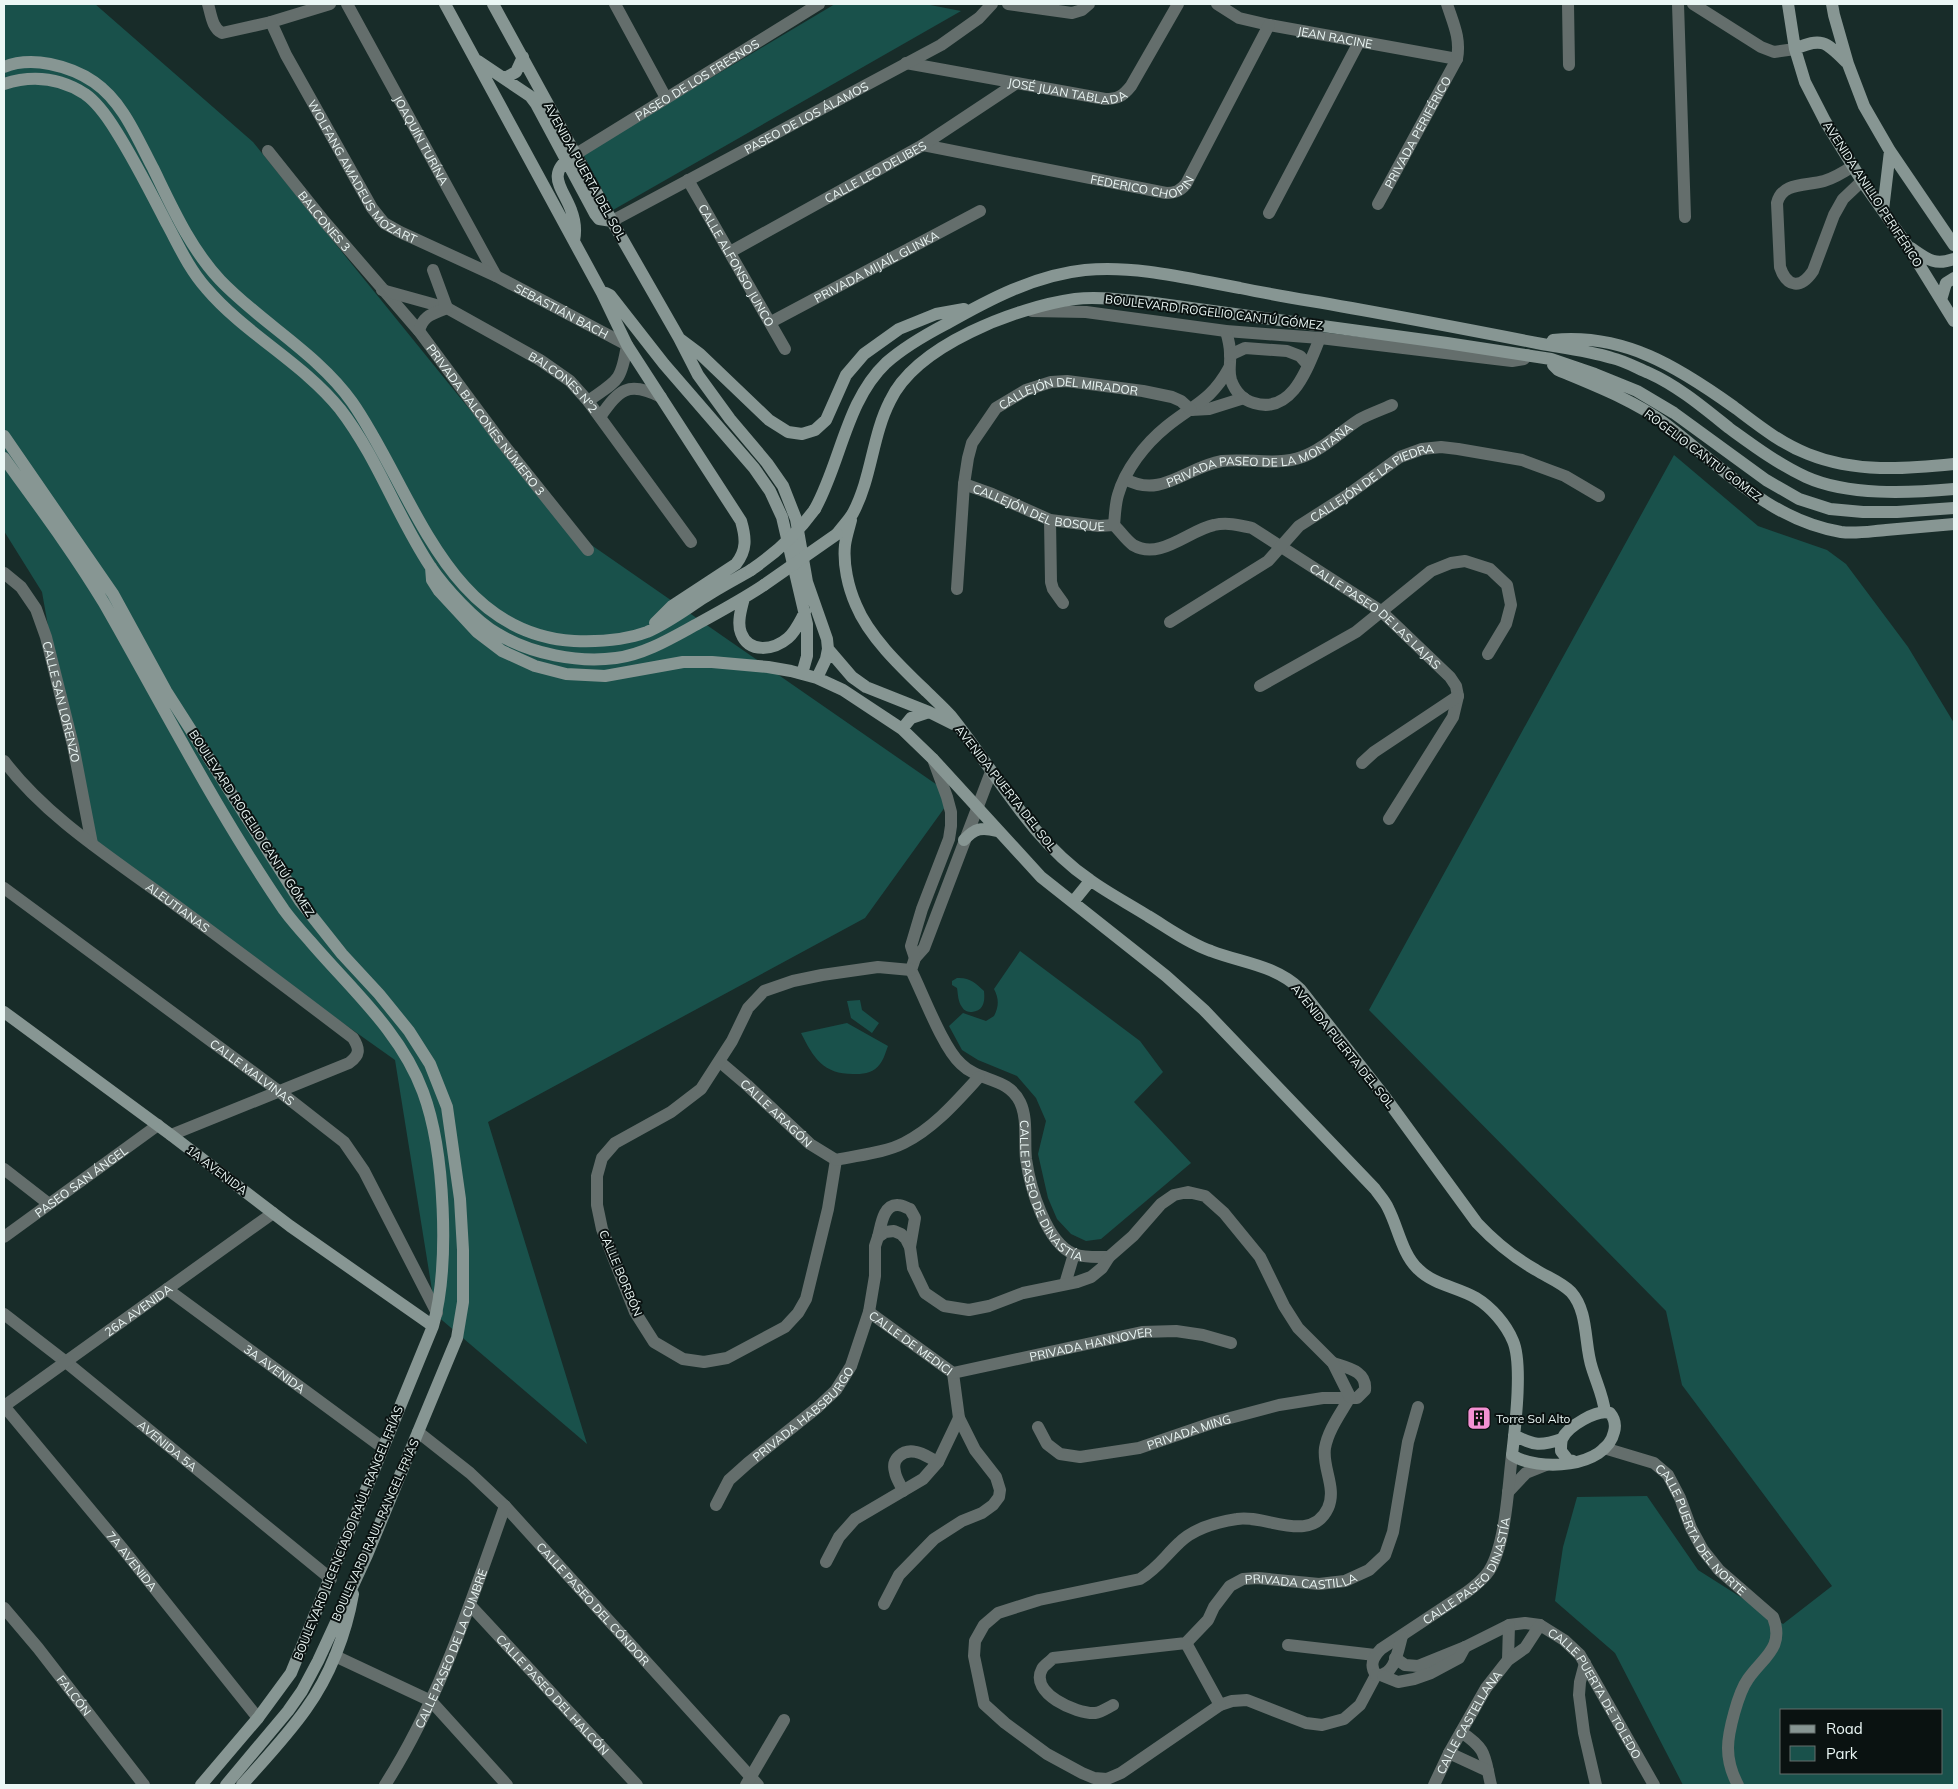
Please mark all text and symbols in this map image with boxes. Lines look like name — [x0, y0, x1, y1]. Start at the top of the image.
street label: JEAN RACINE — [1296, 23, 1374, 51]
street label: PASEO DE LOS FRESNOS — [632, 35, 762, 123]
street label: PRIVADA PERIFÉRICO — [1381, 73, 1454, 191]
street label: JOSÉ JUAN TABLADA — [1007, 74, 1130, 107]
street label: PASEO DE LOS ÁLAMOS — [741, 78, 871, 157]
street label: JOAQUÍN TURÍNA — [391, 92, 452, 188]
street label: WOLFANG AMADEUS MOZART — [305, 97, 420, 247]
street label: AVENIDA PUERTA DEL SOL — [541, 99, 629, 243]
street label: AVENIDA ANILLO PERIFÉRICO — [1820, 118, 1926, 270]
street label: CALLE LEO DELIBES — [822, 137, 929, 206]
street label: FEDERICO CHOPIN — [1085, 164, 1193, 184]
text: FEDERICO CHOPIN — [1089, 171, 1197, 201]
street label: BALCONES 3 — [295, 188, 354, 254]
street label: CALLE ALFONSO JUNCO — [696, 201, 778, 329]
street label: PRIVADA MIJAÍL GLINKA — [811, 227, 941, 305]
street label: SEBASTIÁN BACH — [512, 280, 611, 341]
street label: BOULEVARD ROGELIO CANTÚ GÓMEZ — [1104, 291, 1324, 333]
street label: PRIVADA BALCONES NÚMERO 3 — [424, 341, 549, 498]
street label: BALCONES N°2 — [526, 348, 601, 415]
street label: CALLEJÓN DEL MIRADOR — [996, 373, 1139, 412]
street label: ROGELIO CANTU GOMEZ — [1641, 406, 1765, 504]
street label: PRIVADA PASEO DE LA MONTAÑA — [1164, 419, 1355, 490]
street label: CALLEJÓN DE LA PIEDRA — [1307, 440, 1435, 525]
street label: CALLEJÓN DEL BOSQUE — [971, 480, 1105, 534]
street label: CALLE PASEO DE LAS LAJAS — [1307, 560, 1444, 672]
street label: CALLE SAN LORENZO — [40, 639, 84, 764]
street label: AVENIDA PUERTA DEL SOL — [952, 722, 1060, 854]
street label: BOULEVARD ROGELIO CANTÚ GÓMEZ — [186, 727, 318, 919]
street label: ALEUTIANAS — [143, 879, 213, 935]
street label: AVENIDA PUERTA DEL SOL — [1288, 981, 1398, 1111]
street label: CALLE MALVINAS — [207, 1036, 298, 1108]
street label: CALLE ARAGÓN — [738, 1075, 816, 1150]
street label: CALLE PASEO DE DINASTÍA — [1017, 1120, 1085, 1264]
street label: PASEO SAN ÁNGEL — [31, 1142, 131, 1220]
street label: 1A AVENIDA — [184, 1142, 251, 1198]
street label: CALLE BORBÓN — [596, 1228, 646, 1318]
street label: 26A AVENIDA — [101, 1280, 175, 1339]
street label: CALLE DE MEDICI — [866, 1307, 956, 1378]
street label: PRIVADA HANNOVER — [1028, 1324, 1153, 1364]
street label: 3A AVENIDA — [241, 1341, 309, 1396]
street label: PRIVADA HABSBURGO — [749, 1363, 857, 1464]
street label: BOULEVARD LICENCIADO RAÚL RANGEL FRÍAS — [290, 1404, 406, 1662]
building icon: Torre Sol Alto — [1466, 1405, 1492, 1431]
street label: PRIVADA MING — [1145, 1411, 1232, 1452]
place label: Torre Sol Alto — [1496, 1411, 1571, 1426]
street label: AVENIDA 5A — [135, 1417, 201, 1474]
street label: BOULEVARD RAUL RANGEL FRIAS — [328, 1437, 422, 1623]
street label: CALLE PUERTA DEL NORTE — [1653, 1460, 1750, 1598]
street label: CALLE PASEO DINASTÍA — [1419, 1516, 1512, 1627]
street label: 7A AVENIDA — [104, 1528, 161, 1594]
street label: CALLE PASEO DEL CÓNDOR — [534, 1539, 653, 1668]
street label: CALLE PASEO DE LA CUMBRE — [411, 1567, 490, 1731]
street label: PRIVADA CASTILLA — [1244, 1569, 1359, 1592]
street label: CALLE PUERTA DE TOLEDO — [1545, 1624, 1645, 1761]
street label: CALLE PASEO DEL HALCÓN — [493, 1631, 612, 1758]
street label: CALLE CASTELLANA — [1433, 1667, 1505, 1776]
street label: FALCÓN — [54, 1672, 95, 1718]
legend — [1780, 1709, 1943, 1774]
text: Road — [1826, 1719, 1863, 1738]
text: Park — [1826, 1744, 1858, 1763]

